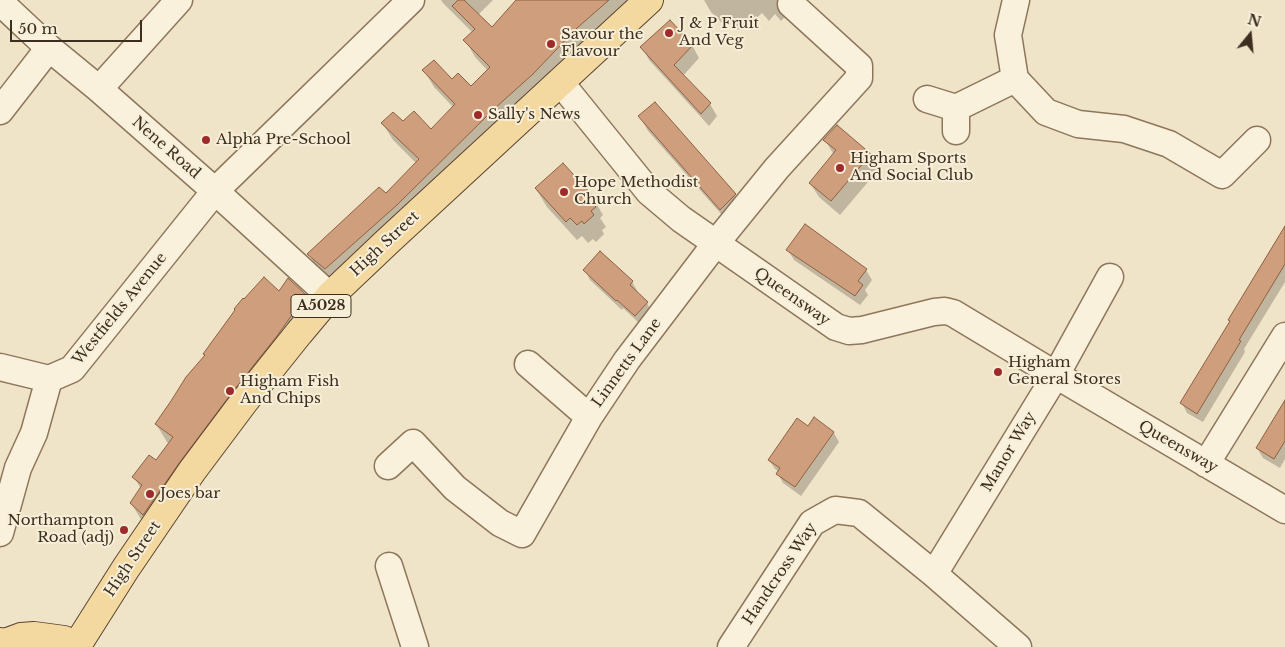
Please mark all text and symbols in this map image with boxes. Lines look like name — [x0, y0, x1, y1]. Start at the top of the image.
scale bar — [12, 10, 145, 42]
north arrow — [1225, 10, 1275, 60]
text: N — [1245, 10, 1263, 31]
place label: J & P Fruit And Veg — [679, 15, 759, 50]
text: 50 m — [18, 19, 58, 38]
place label: Savour the Flavour — [561, 26, 643, 61]
marker: J & P Fruit And Veg — [663, 27, 675, 39]
marker: Savour the Flavour — [545, 38, 557, 50]
place label: Sally's News — [488, 106, 580, 124]
marker: Sally's News — [472, 109, 484, 121]
street label: Nene Road — [128, 113, 204, 183]
place label: Alpha Pre-School — [216, 131, 351, 149]
marker: Alpha Pre-School — [200, 134, 212, 146]
place label: Higham Sports And Social Club — [850, 150, 973, 185]
marker: Higham Sports And Social Club — [834, 162, 846, 174]
place label: Hope Methodist Church — [574, 174, 698, 209]
marker: Hope Methodist Church — [558, 186, 570, 198]
street label: High Street — [347, 208, 423, 280]
street label: Westfields Avenue — [69, 249, 171, 369]
street label: Queensway — [750, 264, 834, 330]
road number: A5028 — [291, 294, 351, 318]
street label: Linnetts Lane — [589, 315, 665, 411]
place label: Higham General Stores — [1008, 354, 1121, 389]
marker: Higham General Stores — [992, 366, 1004, 378]
place label: Higham Fish And Chips — [240, 373, 339, 408]
marker: Higham Fish And Chips — [224, 385, 236, 397]
street label: Manor Way — [978, 409, 1040, 495]
street label: Queensway — [1135, 417, 1221, 477]
place label: Joes bar — [160, 485, 220, 503]
marker: Joes bar — [144, 488, 156, 500]
place label: Northampton Road (adj) — [8, 512, 114, 547]
street label: High Street — [101, 518, 165, 600]
street label: Handcross Way — [739, 520, 821, 628]
marker: Northampton Road (adj) — [118, 524, 130, 536]

